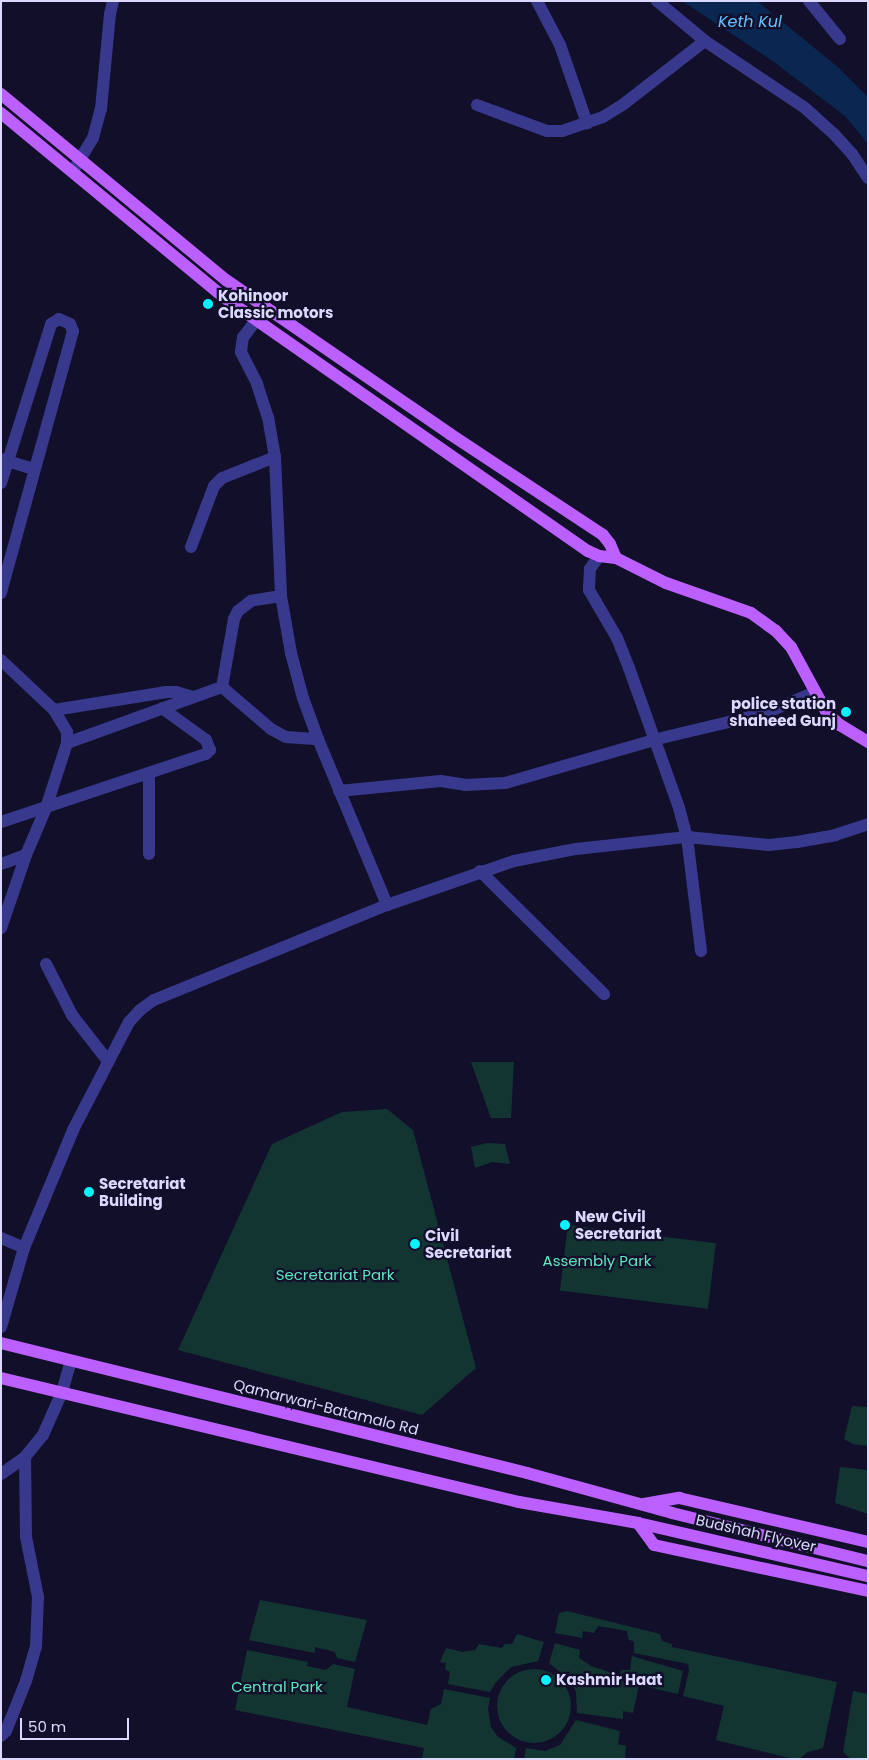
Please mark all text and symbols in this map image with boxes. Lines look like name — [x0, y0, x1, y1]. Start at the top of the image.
water label: Keth Kul — [718, 12, 782, 32]
place label: Kohinoor Classic motors — [218, 286, 333, 321]
marker: Kohinoor Classic motors — [202, 298, 214, 310]
place label: police station shaheed Gunj — [729, 694, 836, 729]
marker: police station shaheed Gunj — [840, 706, 852, 718]
place label: Secretariat Building — [99, 1174, 186, 1209]
marker: Secretariat Building — [83, 1186, 95, 1198]
place label: New Civil Secretariat — [575, 1207, 662, 1242]
marker: New Civil Secretariat — [559, 1219, 571, 1231]
place label: Civil Secretariat — [425, 1226, 512, 1261]
marker: Civil Secretariat — [409, 1238, 421, 1250]
park label: Assembly Park — [543, 1252, 651, 1270]
park label: Secretariat Park — [276, 1266, 394, 1284]
street label: Qamarwari-Batamalo Rd — [232, 1375, 420, 1439]
street label: Budshah Flyover — [694, 1510, 818, 1556]
place label: Kashmir Haat — [556, 1671, 662, 1689]
marker: Kashmir Haat — [540, 1674, 552, 1686]
park label: Central Park — [231, 1678, 323, 1696]
scale bar — [22, 1708, 131, 1740]
text: 50 m — [28, 1716, 66, 1737]

